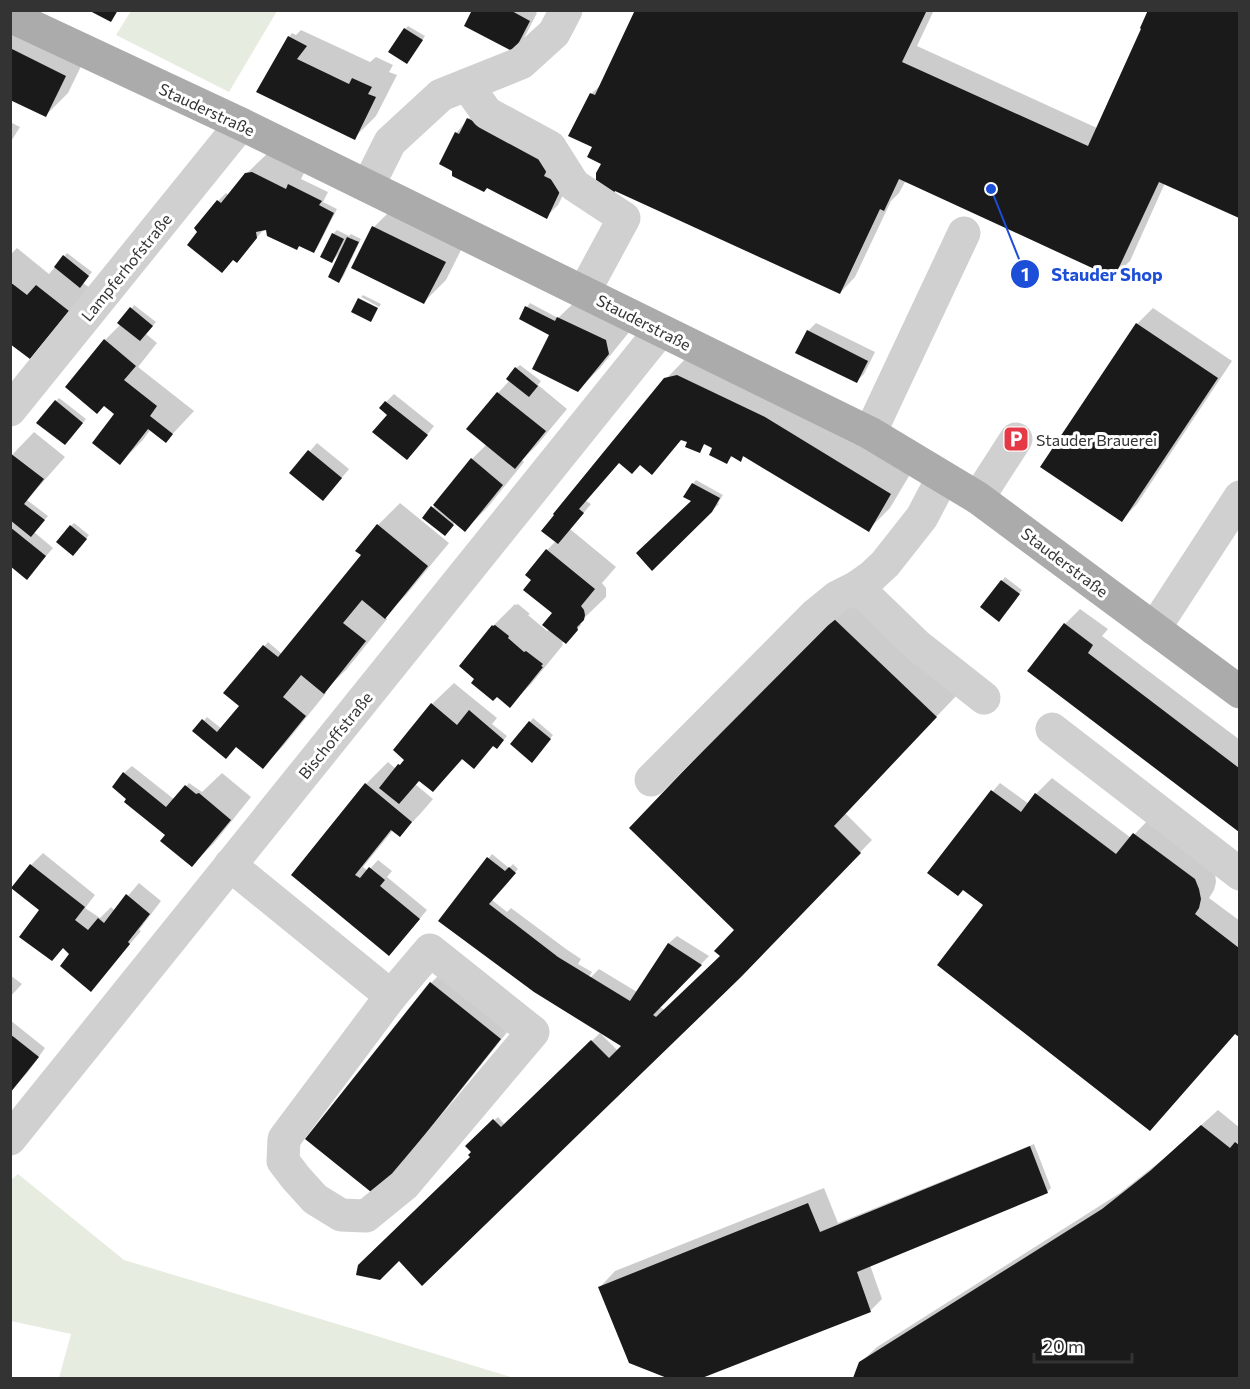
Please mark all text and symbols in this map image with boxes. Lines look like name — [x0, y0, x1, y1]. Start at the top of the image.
street label: Stauderstraße — [156, 79, 258, 139]
street label: Lampferhofstraße — [77, 209, 175, 325]
callout: Stauder Shop — [1010, 256, 1175, 292]
text: 1 — [1021, 263, 1029, 285]
text: Stauder Shop — [1051, 263, 1163, 285]
street label: Stauderstraße — [594, 290, 694, 354]
parking icon: Stauder Brauerei — [1001, 424, 1031, 454]
place label: Stauder Brauerei — [1036, 430, 1157, 449]
street label: Stauderstraße — [1018, 523, 1112, 601]
street label: Bischoffstraße — [294, 688, 376, 782]
scale bar — [1034, 1326, 1132, 1364]
text: 20 m — [1043, 1335, 1084, 1357]

